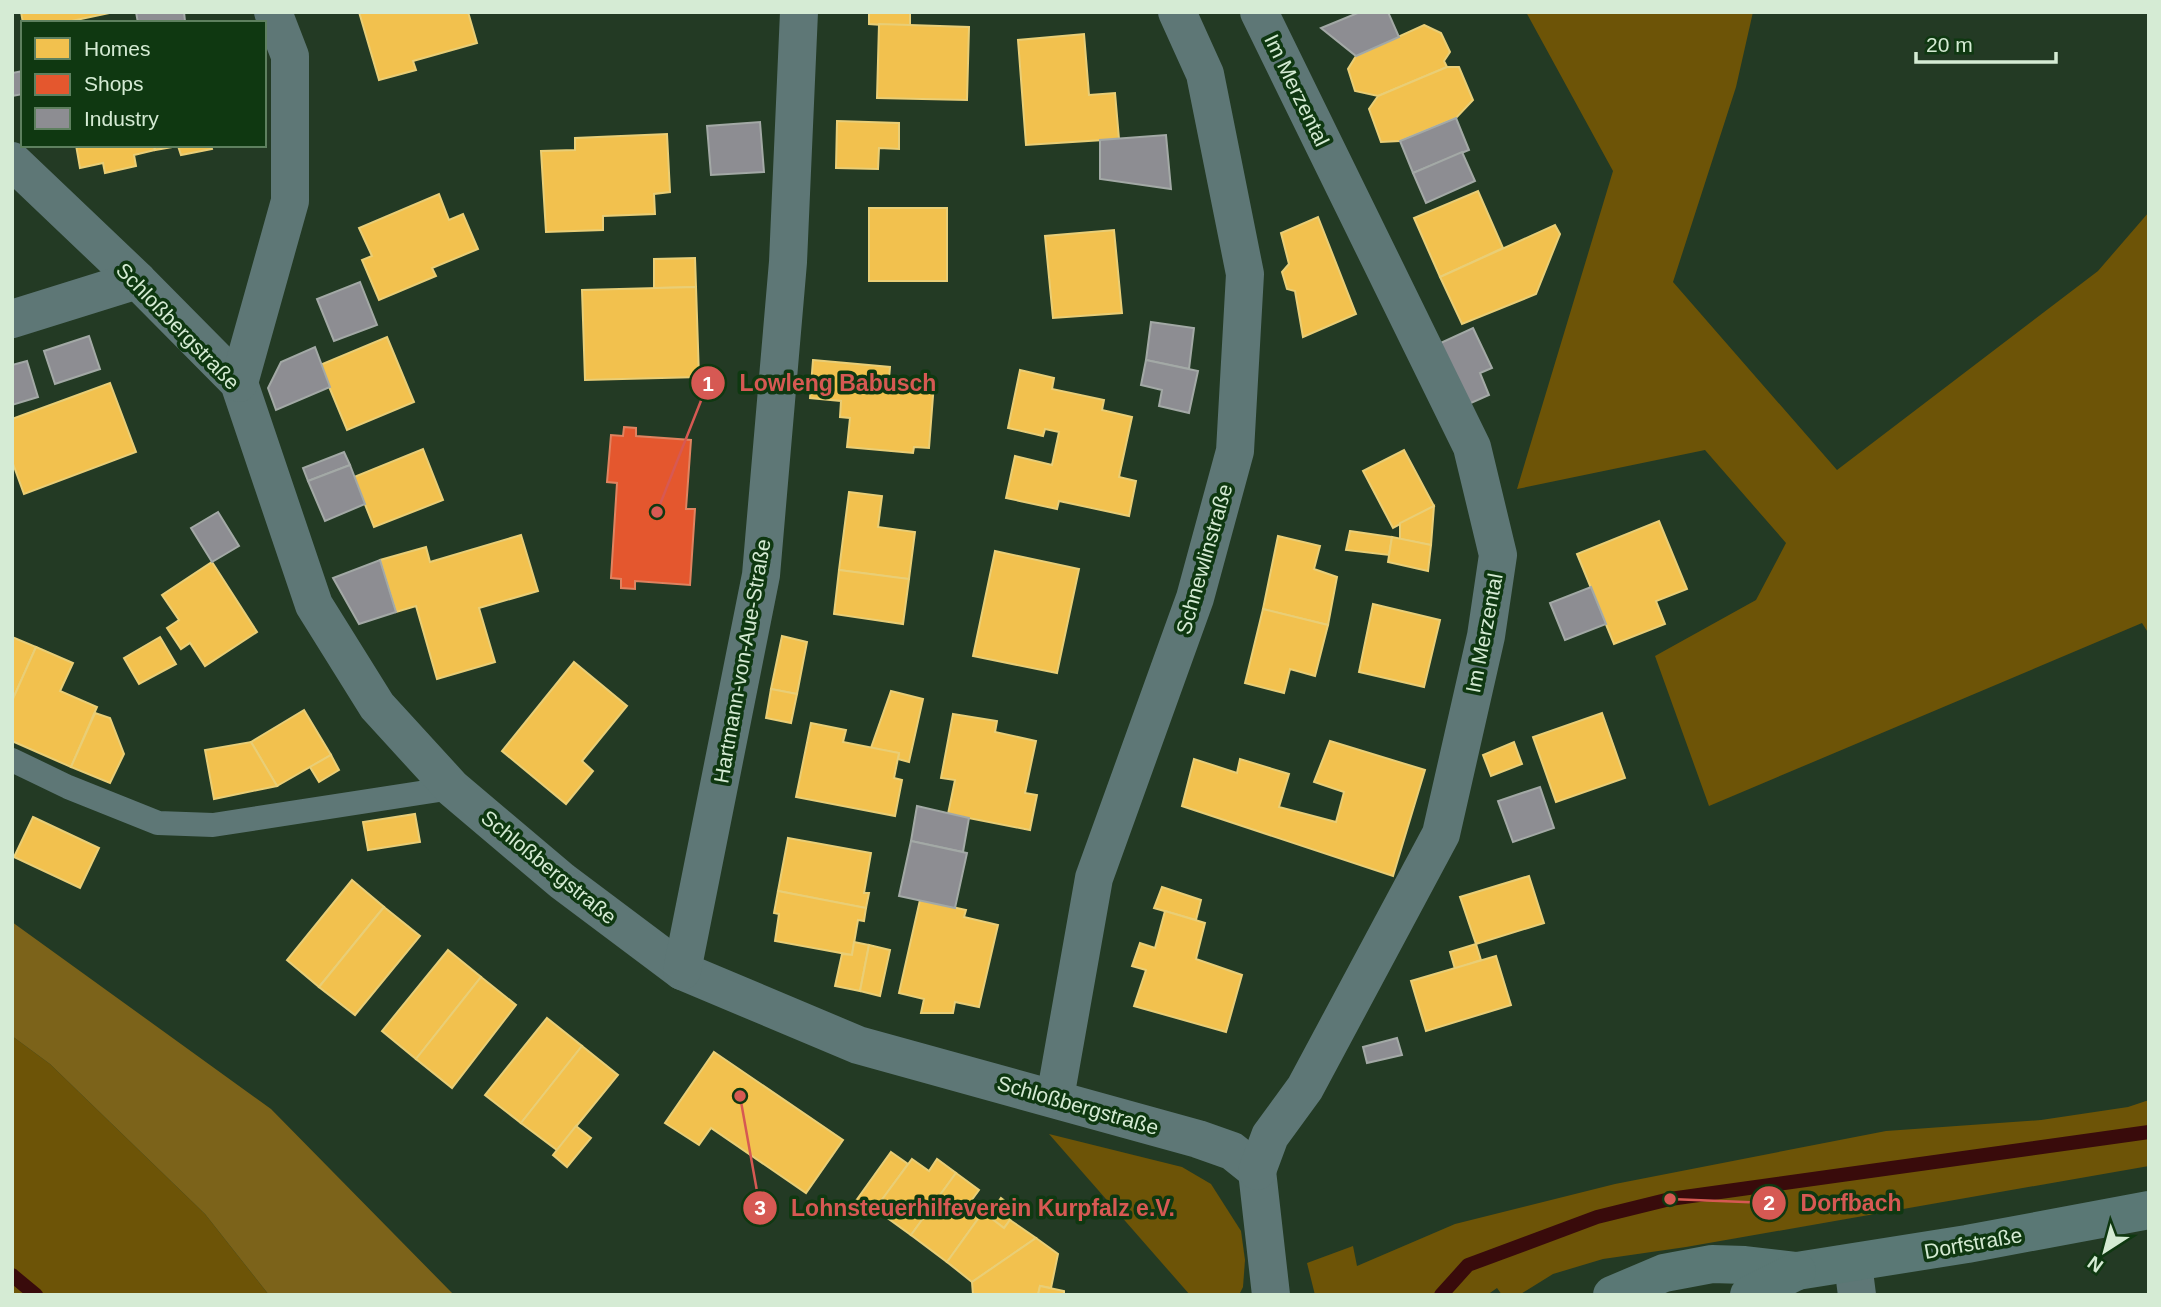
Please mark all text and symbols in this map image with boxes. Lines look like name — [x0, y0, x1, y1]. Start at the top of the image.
legend — [21, 21, 266, 147]
scale bar — [1916, 21, 2056, 65]
street label: Im Merzental — [1260, 30, 1334, 150]
text: 20 m — [1926, 33, 1973, 56]
text: Homes — [84, 37, 151, 60]
text: Shops — [84, 72, 144, 95]
text: Industry — [84, 107, 159, 130]
street label: Schloßbergstraße — [112, 258, 244, 394]
callout: Lowleng Babusch — [691, 361, 951, 405]
text: Lowleng Babusch — [740, 370, 936, 396]
text: 1 — [702, 372, 714, 395]
street label: Schnewlinstraße — [1172, 481, 1236, 637]
street label: Hartmann-von-Aue-Straße — [709, 537, 775, 785]
street label: Im Merzental — [1461, 571, 1507, 695]
street label: Schloßbergstraße — [477, 806, 621, 928]
street label: Schloßbergstraße — [995, 1071, 1161, 1139]
callout: Dorfbach — [1751, 1181, 1915, 1225]
callout: Lohnsteuerhilfeverein Kurpfalz e.V. — [743, 1186, 1189, 1230]
text: Dorfbach — [1801, 1190, 1901, 1216]
text: 2 — [1763, 1191, 1775, 1214]
text: Lohnsteuerhilfeverein Kurpfalz e.V. — [791, 1195, 1175, 1221]
text: 3 — [754, 1196, 766, 1219]
north arrow — [2070, 1216, 2140, 1286]
street label: Dorfstraße — [1922, 1223, 2024, 1263]
text: N — [2084, 1252, 2107, 1277]

